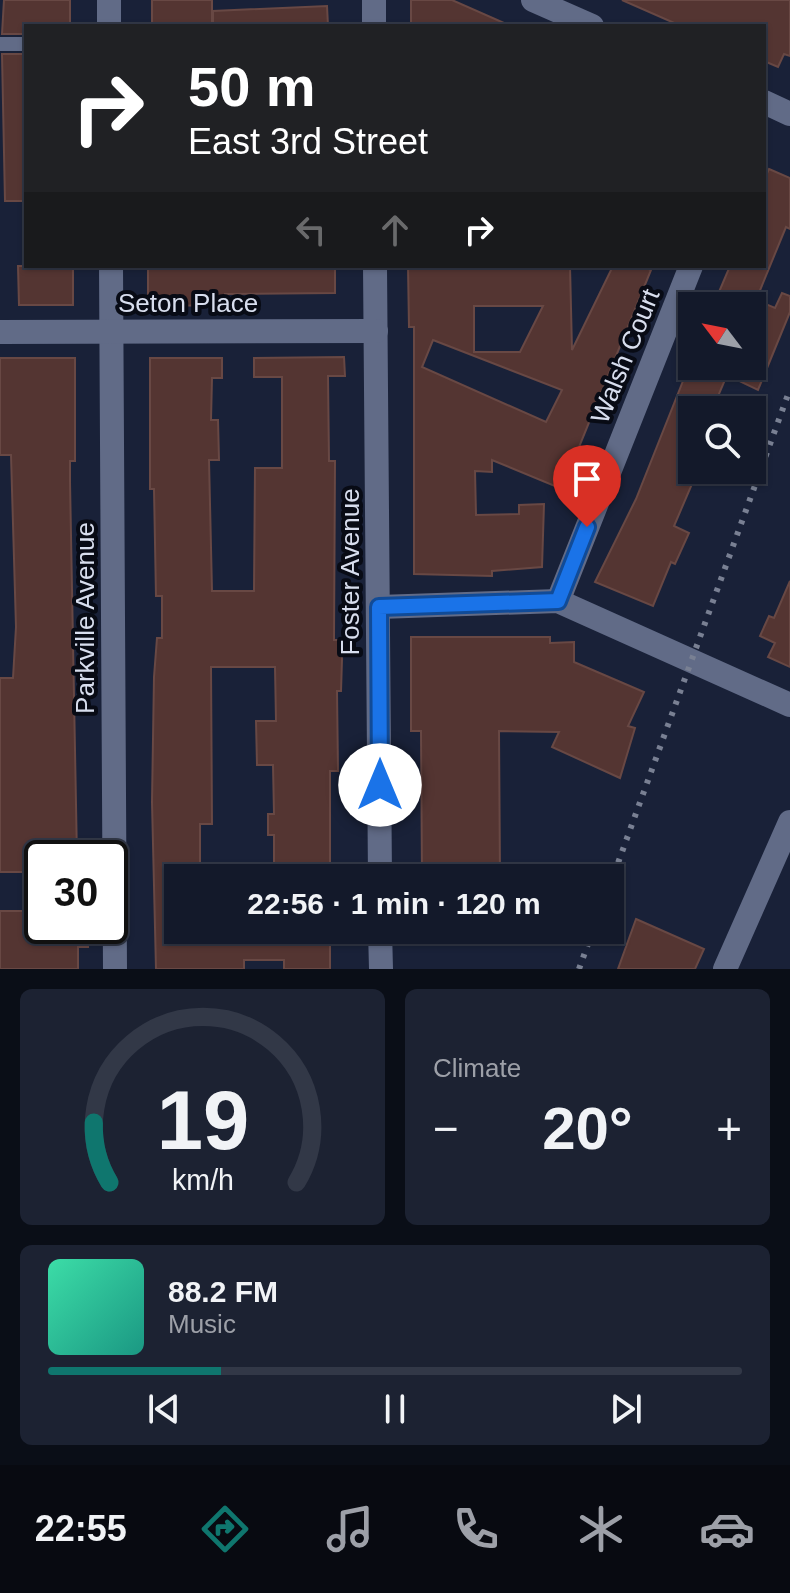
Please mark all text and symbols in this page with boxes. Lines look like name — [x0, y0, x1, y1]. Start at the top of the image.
text: 50 m — [188, 55, 316, 118]
icon: right — [56, 56, 160, 160]
text: East 3rd Street — [188, 121, 428, 162]
icon: left — [289, 208, 333, 252]
icon: ahead — [373, 208, 417, 252]
icon: right — [457, 208, 501, 252]
street label: Walsh Court — [584, 284, 666, 427]
street label: Seton Place — [118, 288, 258, 318]
north arrow — [678, 292, 766, 380]
map controls — [678, 292, 766, 484]
button: search — [678, 396, 766, 484]
pin — [553, 445, 621, 527]
icon: arrive — [565, 457, 609, 501]
street label: Foster Avenue — [335, 488, 365, 656]
street label: Parkville Avenue — [70, 522, 100, 714]
position arrow — [338, 743, 422, 827]
speed limit sign: 30 — [24, 840, 128, 944]
text: 22:56 · 1 min · 120 m — [247, 887, 541, 920]
text: Climate — [433, 1053, 521, 1083]
text: 19 — [156, 1074, 249, 1167]
text: 20° — [542, 1095, 633, 1162]
text: − — [433, 1104, 459, 1153]
text: + — [716, 1104, 742, 1153]
text: km/h — [172, 1164, 233, 1196]
text: 88.2 FM — [168, 1275, 278, 1308]
text: Music — [168, 1309, 236, 1339]
icon: previous — [142, 1387, 186, 1431]
icon: pause — [373, 1387, 417, 1431]
icon: next — [604, 1387, 648, 1431]
icon: directions — [197, 1501, 253, 1557]
icon: music — [322, 1501, 378, 1557]
icon: phone — [448, 1501, 504, 1557]
icon: climate — [573, 1501, 629, 1557]
icon: car — [699, 1501, 755, 1557]
text: 22:55 — [35, 1508, 127, 1549]

